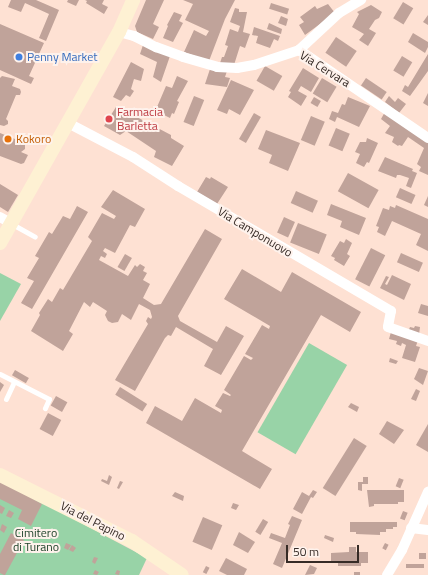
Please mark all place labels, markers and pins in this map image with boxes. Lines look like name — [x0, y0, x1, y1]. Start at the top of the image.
place label: Penny Market — [27, 50, 97, 64]
marker: Penny Market — [14, 52, 24, 62]
place label: Farmacia Barletta — [117, 105, 163, 133]
marker: Farmacia Barletta — [104, 114, 114, 124]
place label: Kokoro — [16, 132, 51, 146]
marker: Kokoro — [3, 134, 13, 144]

